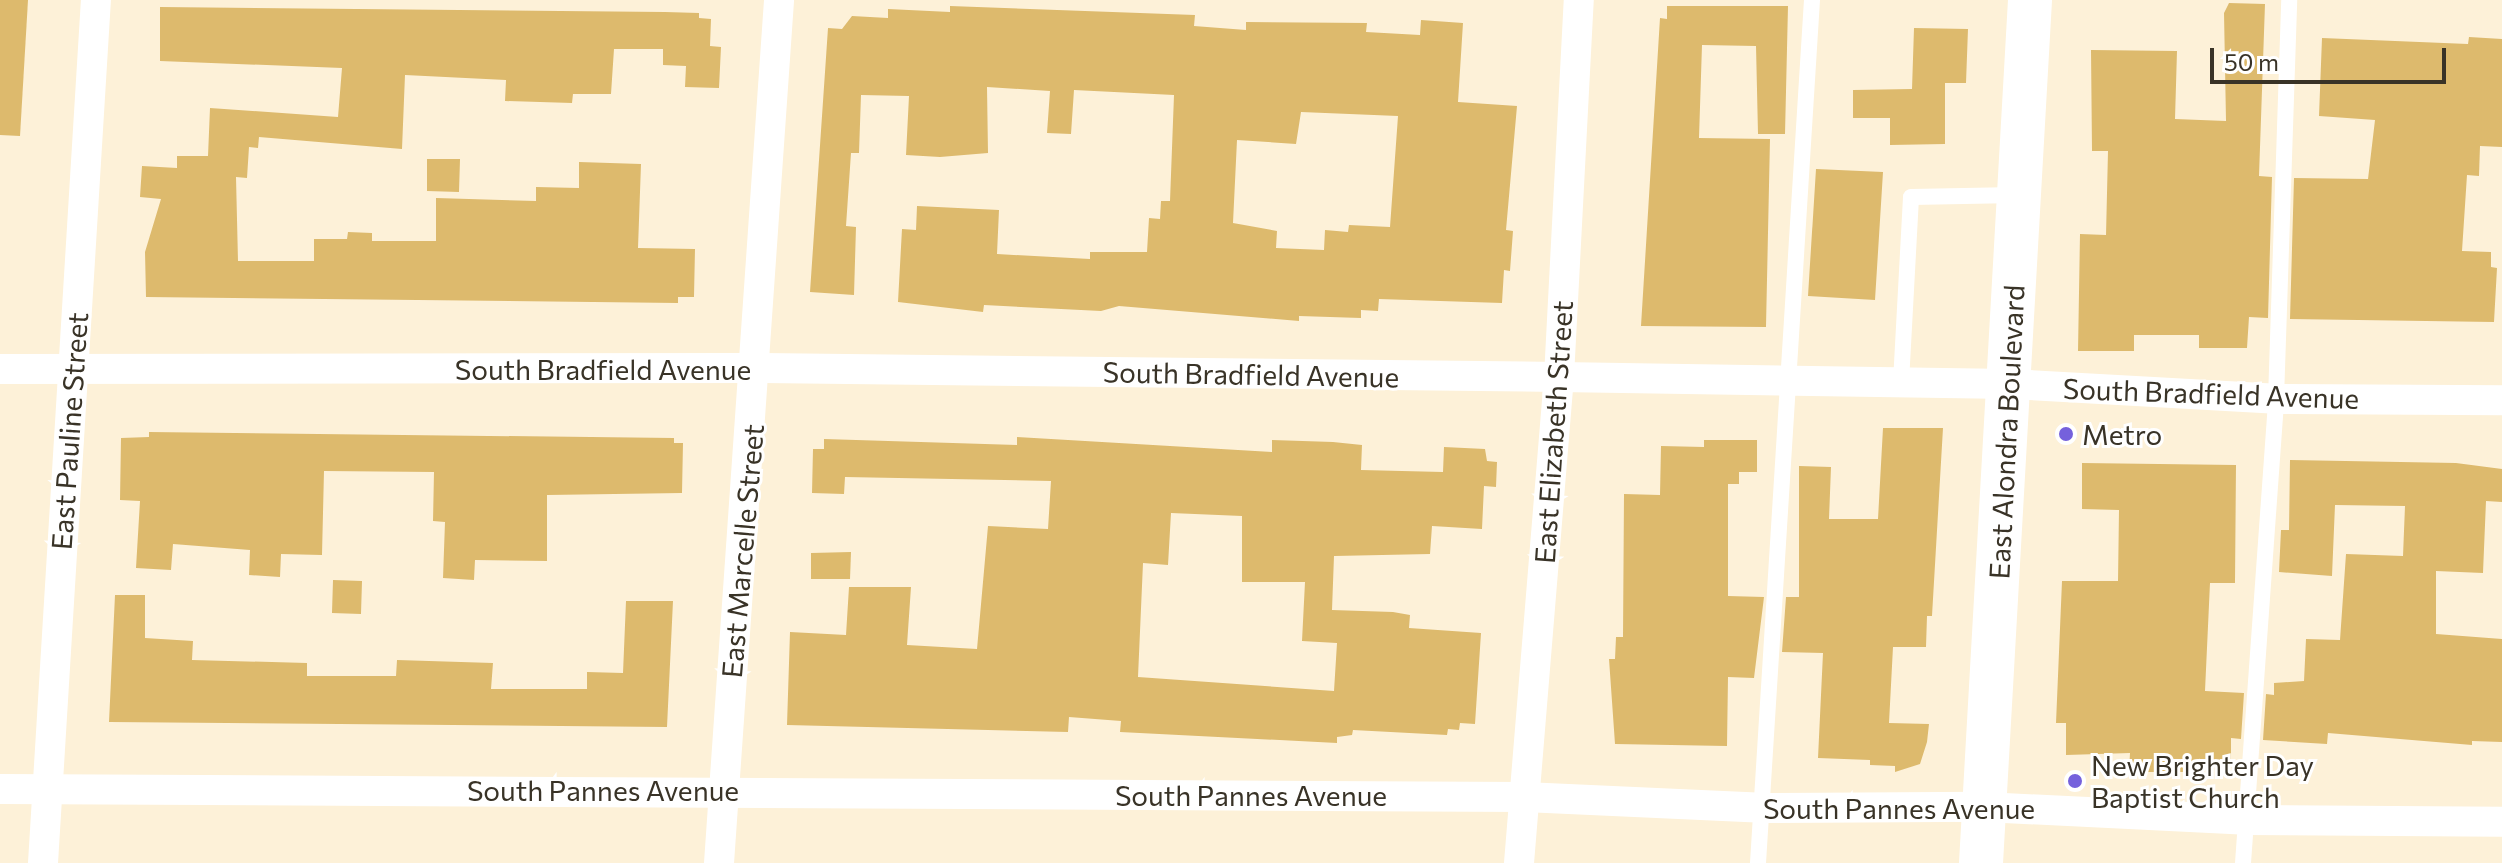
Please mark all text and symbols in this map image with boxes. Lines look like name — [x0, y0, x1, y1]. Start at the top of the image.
scale bar — [2214, 32, 2450, 82]
text: 50 m — [2224, 47, 2279, 76]
street label: East Alondra Boulevard — [1982, 284, 2030, 580]
street label: East Elizabeth Street — [1527, 299, 1579, 565]
street label: East Pauline Street — [44, 311, 94, 551]
street label: South Bradfield Avenue — [455, 352, 751, 386]
street label: South Bradfield Avenue — [1102, 355, 1400, 393]
street label: South Bradfield Avenue — [2062, 371, 2360, 415]
place label: Metro — [2082, 417, 2162, 451]
street label: East Marcelle Street — [714, 423, 770, 679]
marker: Metro — [2057, 425, 2075, 443]
place label: New Brighter Day Baptist Church — [2091, 748, 2314, 814]
marker: New Brighter Day Baptist Church — [2066, 772, 2084, 790]
street label: South Pannes Avenue — [467, 773, 739, 807]
street label: South Pannes Avenue — [1115, 778, 1387, 812]
street label: South Pannes Avenue — [1763, 791, 2035, 825]

